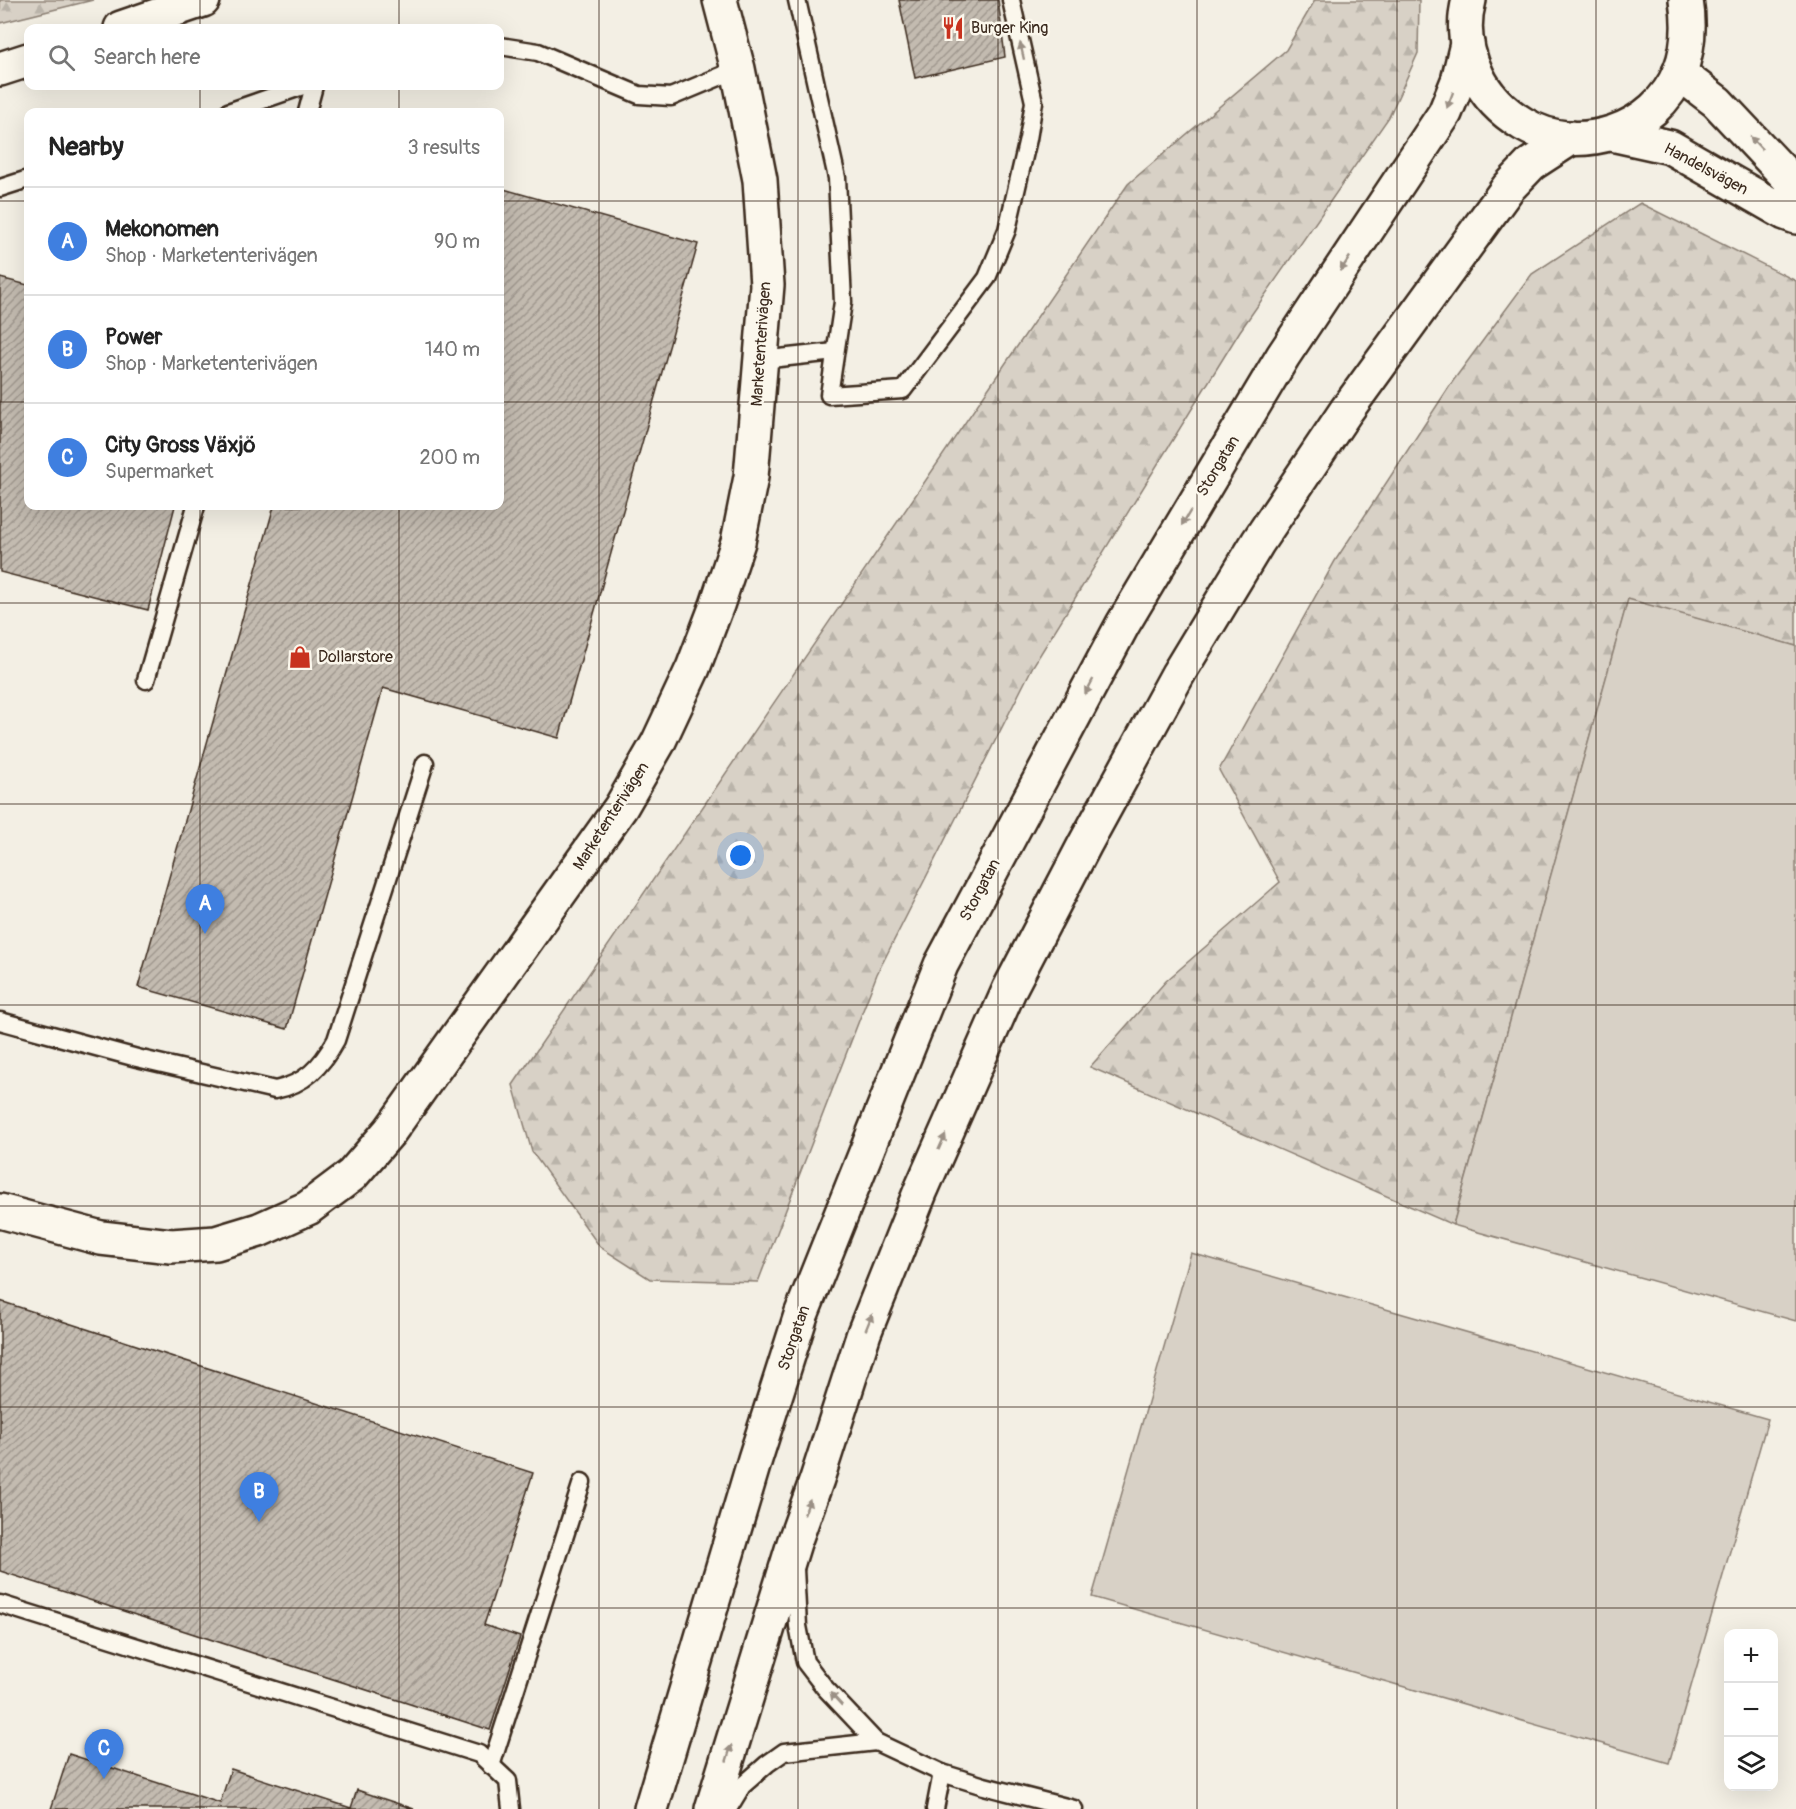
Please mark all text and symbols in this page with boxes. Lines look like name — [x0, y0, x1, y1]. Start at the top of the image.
restaurant icon: Burger King — [940, 15, 966, 41]
place label: Burger King — [971, 18, 1048, 38]
search box — [24, 24, 504, 90]
icon: search — [45, 41, 78, 74]
one-way arrow — [1017, 42, 1027, 60]
text: Search here — [93, 43, 200, 71]
one-way arrow — [1445, 92, 1455, 110]
text: Nearby — [48, 131, 124, 163]
text: 3 results — [408, 135, 480, 160]
one-way arrow — [1749, 136, 1763, 151]
street label: Handelsvägen — [1660, 138, 1752, 200]
text: Mekonomen — [105, 215, 219, 243]
text: A — [61, 229, 74, 254]
text: 90 m — [434, 229, 480, 254]
text: Shop · Marketenterivägen — [105, 243, 318, 268]
one-way arrow — [1340, 256, 1351, 273]
street label: Marketenterivägen — [747, 281, 775, 407]
text: Power — [105, 323, 162, 351]
text: B — [62, 337, 73, 362]
text: 140 m — [425, 337, 480, 362]
text: Shop · Marketenterivägen — [105, 351, 318, 376]
text: City Gross Växjö — [105, 431, 256, 459]
street label: Storgatan — [1192, 432, 1244, 500]
text: C — [61, 445, 74, 470]
text: 200 m — [419, 445, 480, 470]
text: Supermarket — [105, 459, 214, 484]
one-way arrow — [1181, 510, 1191, 527]
shop icon: Dollarstore — [287, 644, 313, 670]
place label: Dollarstore — [318, 647, 393, 667]
one-way arrow — [1084, 679, 1094, 696]
street label: Marketenterivägen — [569, 758, 653, 874]
your location — [726, 841, 755, 870]
street label: Storgatan — [955, 855, 1005, 925]
pin: A — [186, 884, 224, 934]
one-way arrow — [938, 1133, 947, 1150]
street label: Storgatan — [774, 1303, 814, 1373]
one-way arrow — [864, 1313, 874, 1331]
pin: B — [240, 1472, 278, 1522]
one-way arrow — [802, 1498, 812, 1516]
map controls — [1724, 1629, 1778, 1791]
button: + — [1724, 1629, 1778, 1683]
button: − — [1724, 1683, 1778, 1737]
one-way arrow — [829, 1692, 843, 1707]
pin: C — [84, 1730, 124, 1779]
button: layers — [1724, 1737, 1778, 1791]
one-way arrow — [725, 1744, 734, 1762]

